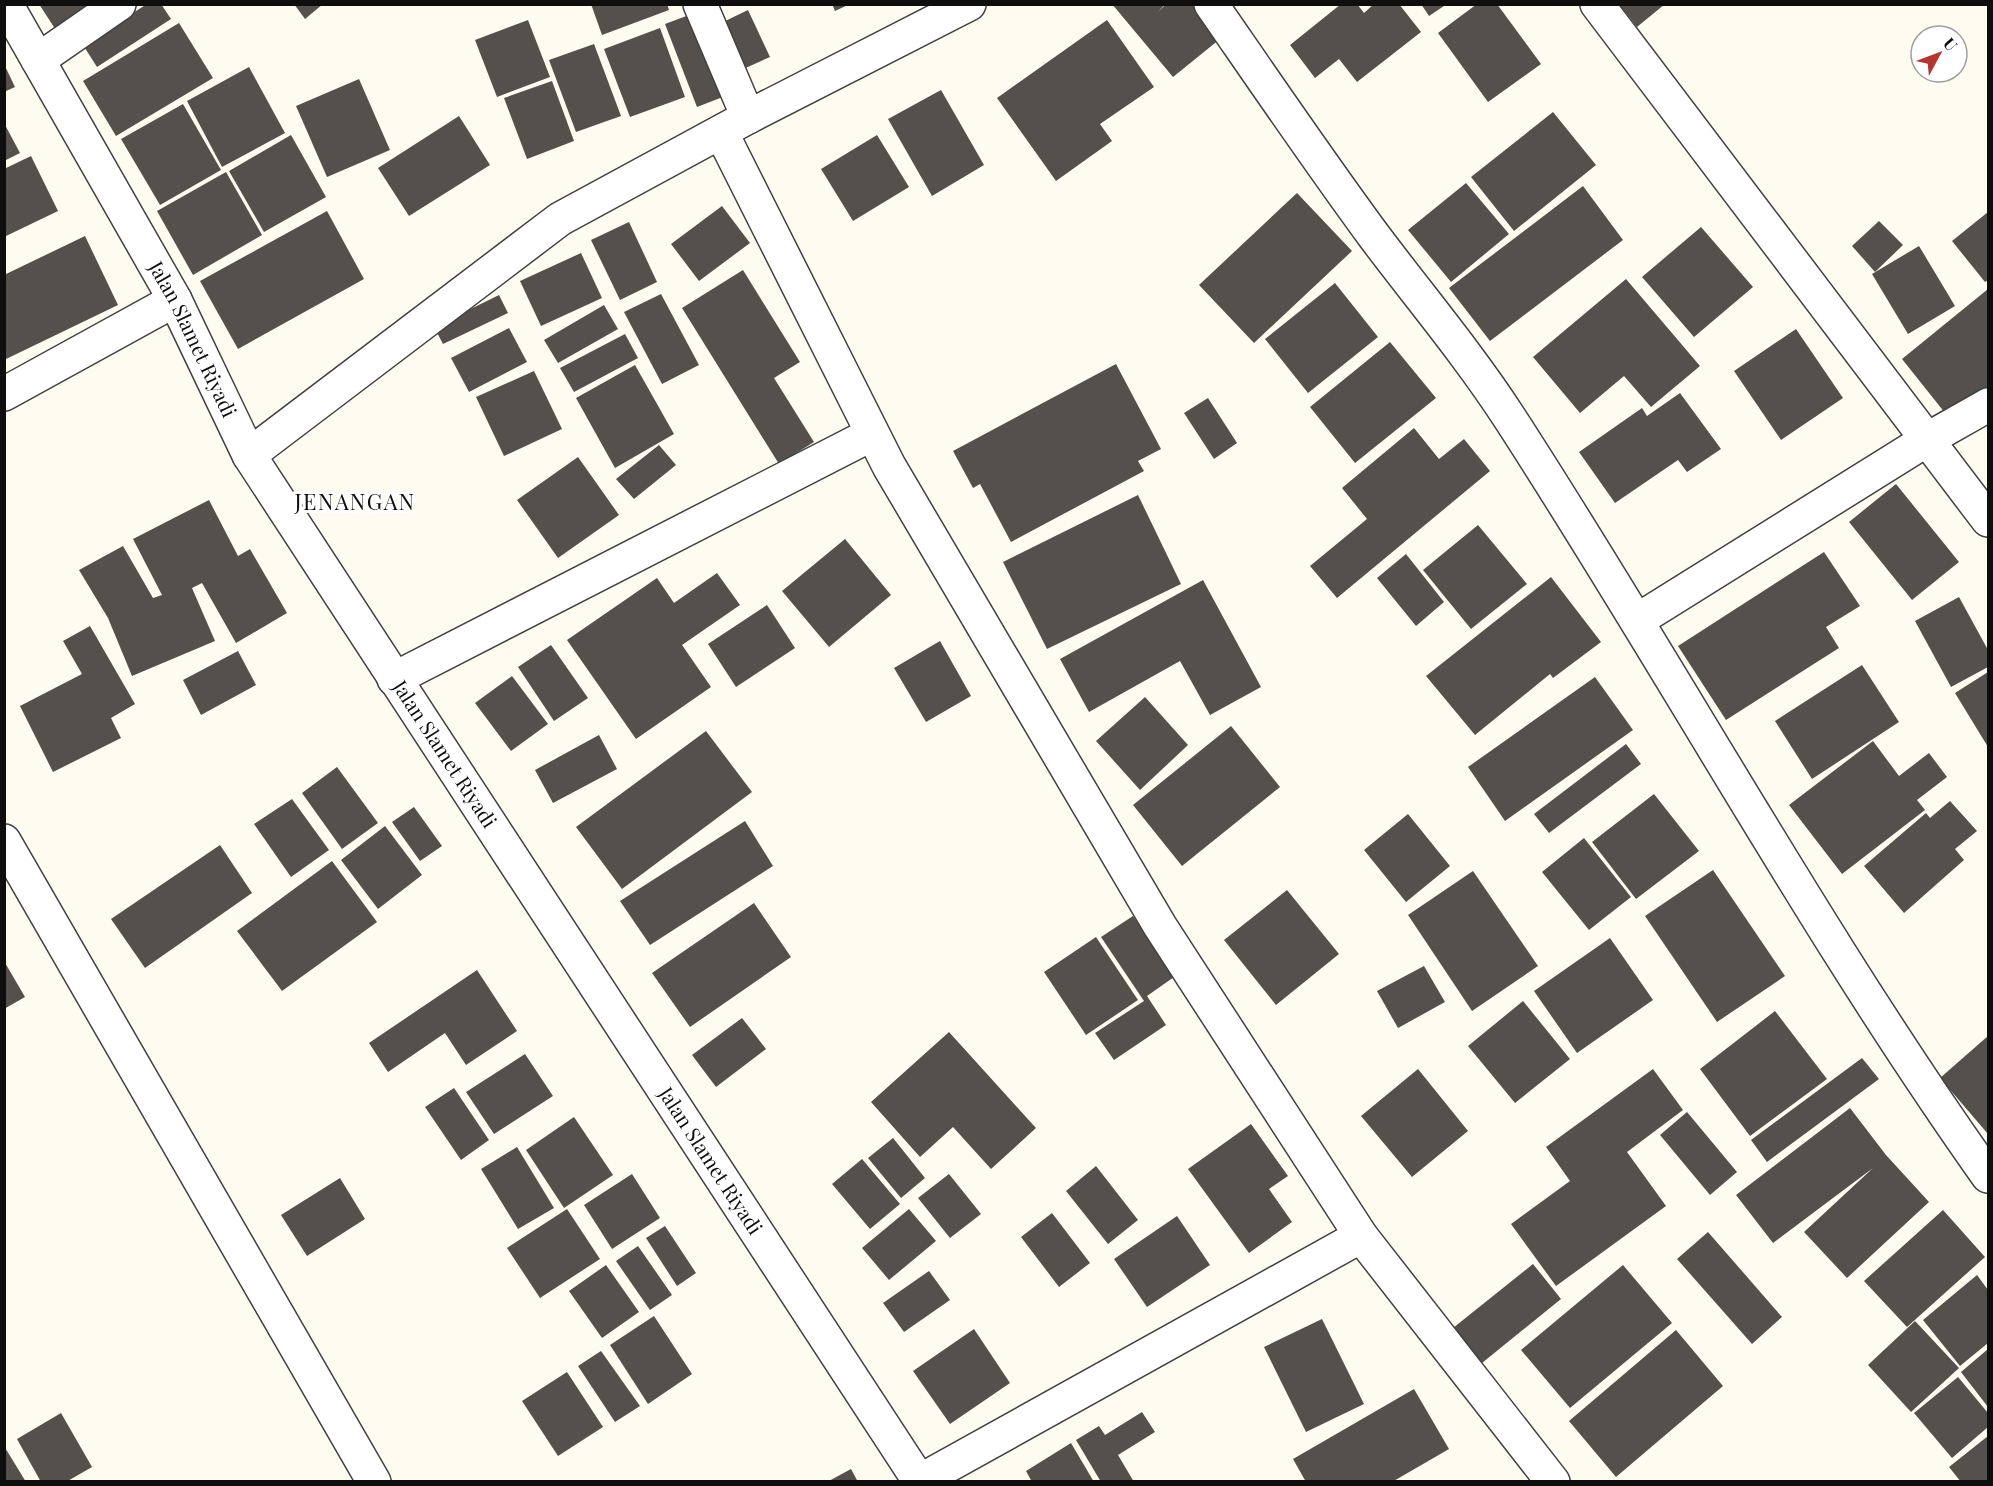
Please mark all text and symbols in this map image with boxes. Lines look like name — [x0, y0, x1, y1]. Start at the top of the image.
north arrow — [1909, 24, 1969, 84]
text: U — [1939, 33, 1962, 55]
street label: Jalan Slamet Riyadi — [143, 255, 244, 421]
district label: JENANGAN — [293, 486, 416, 516]
street label: Jalan Slamet Riyadi — [387, 674, 504, 832]
street label: Jalan Slamet Riyadi — [653, 1080, 770, 1239]

